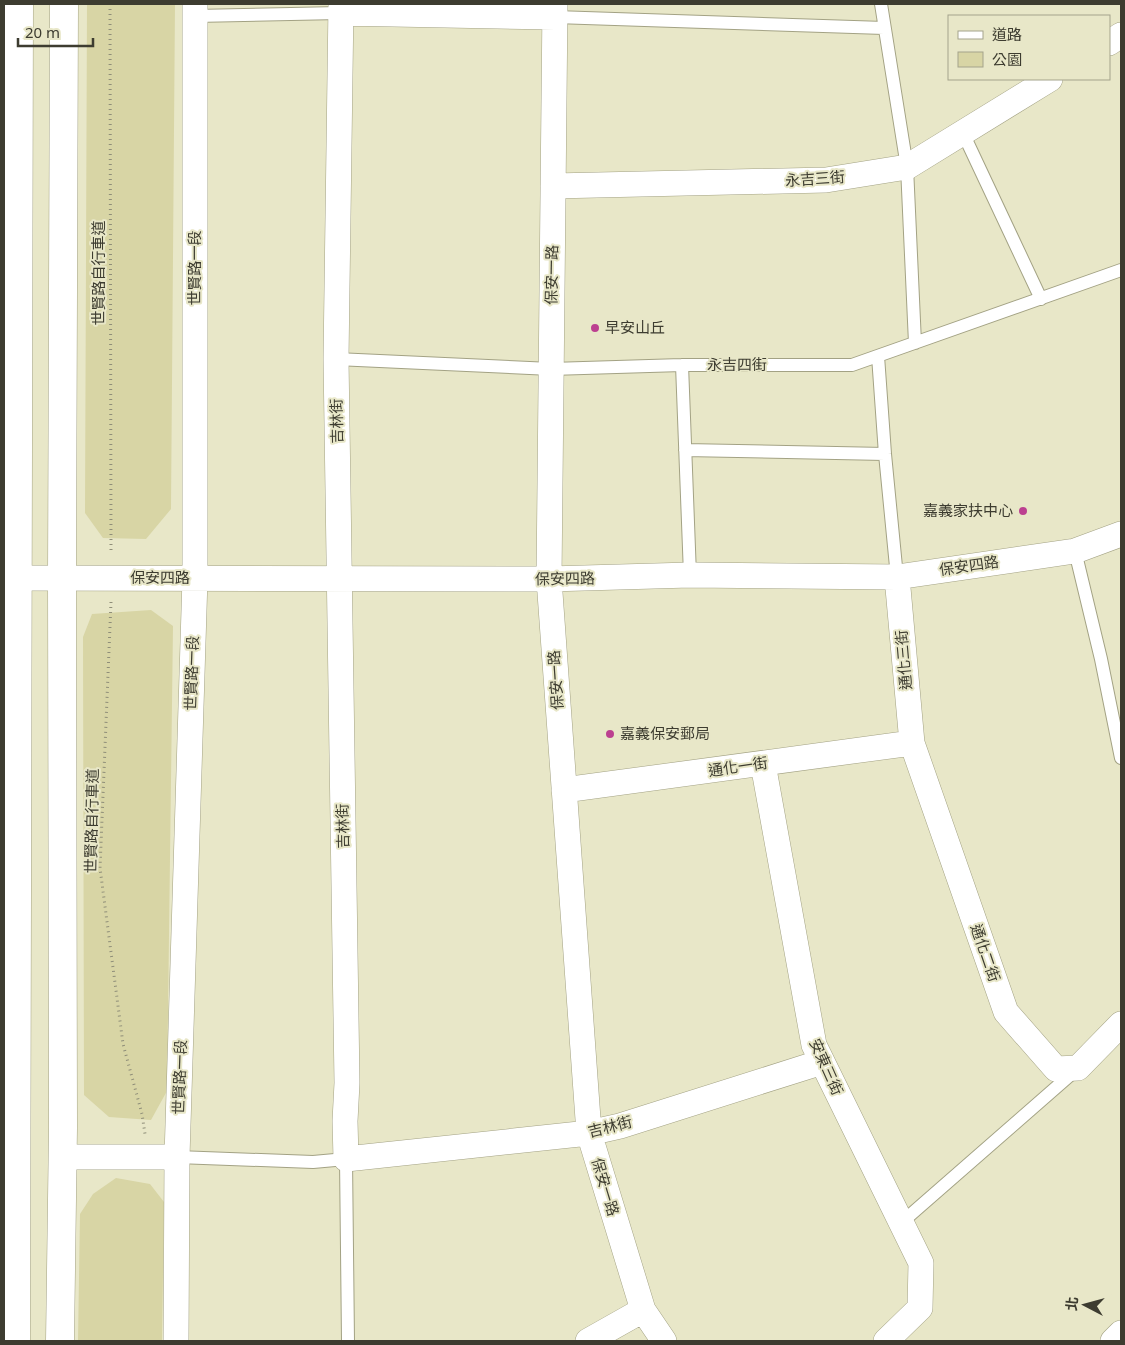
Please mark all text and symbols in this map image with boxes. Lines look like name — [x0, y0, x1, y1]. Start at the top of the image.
scale bar — [18, 15, 92, 47]
legend — [948, 15, 1110, 80]
text: 20 m — [25, 22, 60, 42]
text: 道路 — [992, 24, 1022, 44]
text: 公園 — [992, 49, 1022, 69]
street label: 永吉三街 — [784, 166, 846, 190]
street label: 世賢路自行車道 — [88, 220, 108, 326]
street label: 世賢路一段 — [184, 230, 204, 306]
street label: 保安一路 — [540, 245, 562, 305]
place label: 早安山丘 — [605, 317, 665, 337]
marker: 早安山丘 — [589, 322, 601, 334]
street label: 永吉四街 — [707, 354, 767, 374]
street label: 吉林街 — [326, 398, 346, 444]
place label: 嘉義家扶中心 — [923, 500, 1013, 520]
marker: 嘉義家扶中心 — [1017, 505, 1029, 517]
street label: 保安四路 — [938, 551, 1000, 579]
street label: 保安四路 — [130, 567, 190, 587]
street label: 保安四路 — [535, 567, 595, 589]
street label: 通化三街 — [890, 629, 916, 691]
street label: 世賢路一段 — [180, 635, 202, 711]
street label: 保安一路 — [543, 649, 567, 711]
place label: 嘉義保安郵局 — [620, 723, 710, 743]
marker: 嘉義保安郵局 — [604, 728, 616, 740]
street label: 通化一街 — [707, 752, 769, 780]
street label: 世賢路自行車道 — [80, 768, 102, 874]
street label: 吉林街 — [332, 803, 352, 849]
street label: 通化二街 — [967, 921, 1005, 984]
street label: 安東三街 — [806, 1035, 848, 1098]
street label: 世賢路一段 — [168, 1039, 190, 1115]
street label: 吉林街 — [585, 1111, 634, 1141]
street label: 保安一路 — [588, 1155, 624, 1218]
north arrow — [1060, 1280, 1110, 1330]
text: 北 — [1061, 1296, 1082, 1312]

